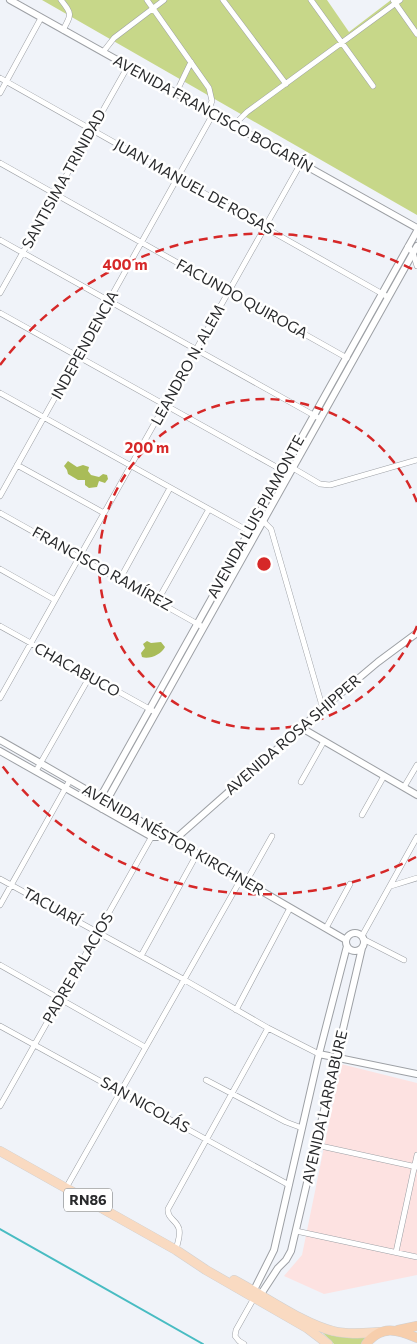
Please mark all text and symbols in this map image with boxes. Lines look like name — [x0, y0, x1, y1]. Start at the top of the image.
street label: AVENIDA FRANCISCO BOGARÍN — [110, 50, 317, 176]
street label: SANTISIMA TRINIDAD — [17, 106, 109, 251]
street label: JUAN MANUEL DE ROSAS — [112, 135, 278, 238]
text: 400 m — [102, 255, 148, 273]
street label: FACUNDO QUIROGA — [174, 255, 311, 342]
street label: INDEPENDENCIA — [47, 287, 121, 402]
street label: LEANDRO N. ALEM — [147, 301, 228, 428]
street label: AVENIDA LUIS PIAMONTE — [203, 432, 307, 601]
text: 200 m — [125, 438, 169, 456]
street label: FRANCISCO RAMÍREZ — [29, 521, 176, 614]
centre of rings — [255, 555, 273, 573]
street label: CHACABUCO — [31, 638, 123, 700]
street label: AVENIDA ROSA SHIPPER — [221, 670, 364, 798]
street label: AVENIDA NÉSTOR KIRCHNER — [79, 779, 268, 899]
street label: TACUARÍ — [20, 882, 86, 930]
street label: PADRE PALACIOS — [38, 909, 116, 1026]
street label: AVENIDA LARRABURE — [298, 1028, 350, 1185]
street label: SAN NICOLÁS — [98, 1071, 194, 1136]
road number: RN86 — [64, 1188, 112, 1212]

